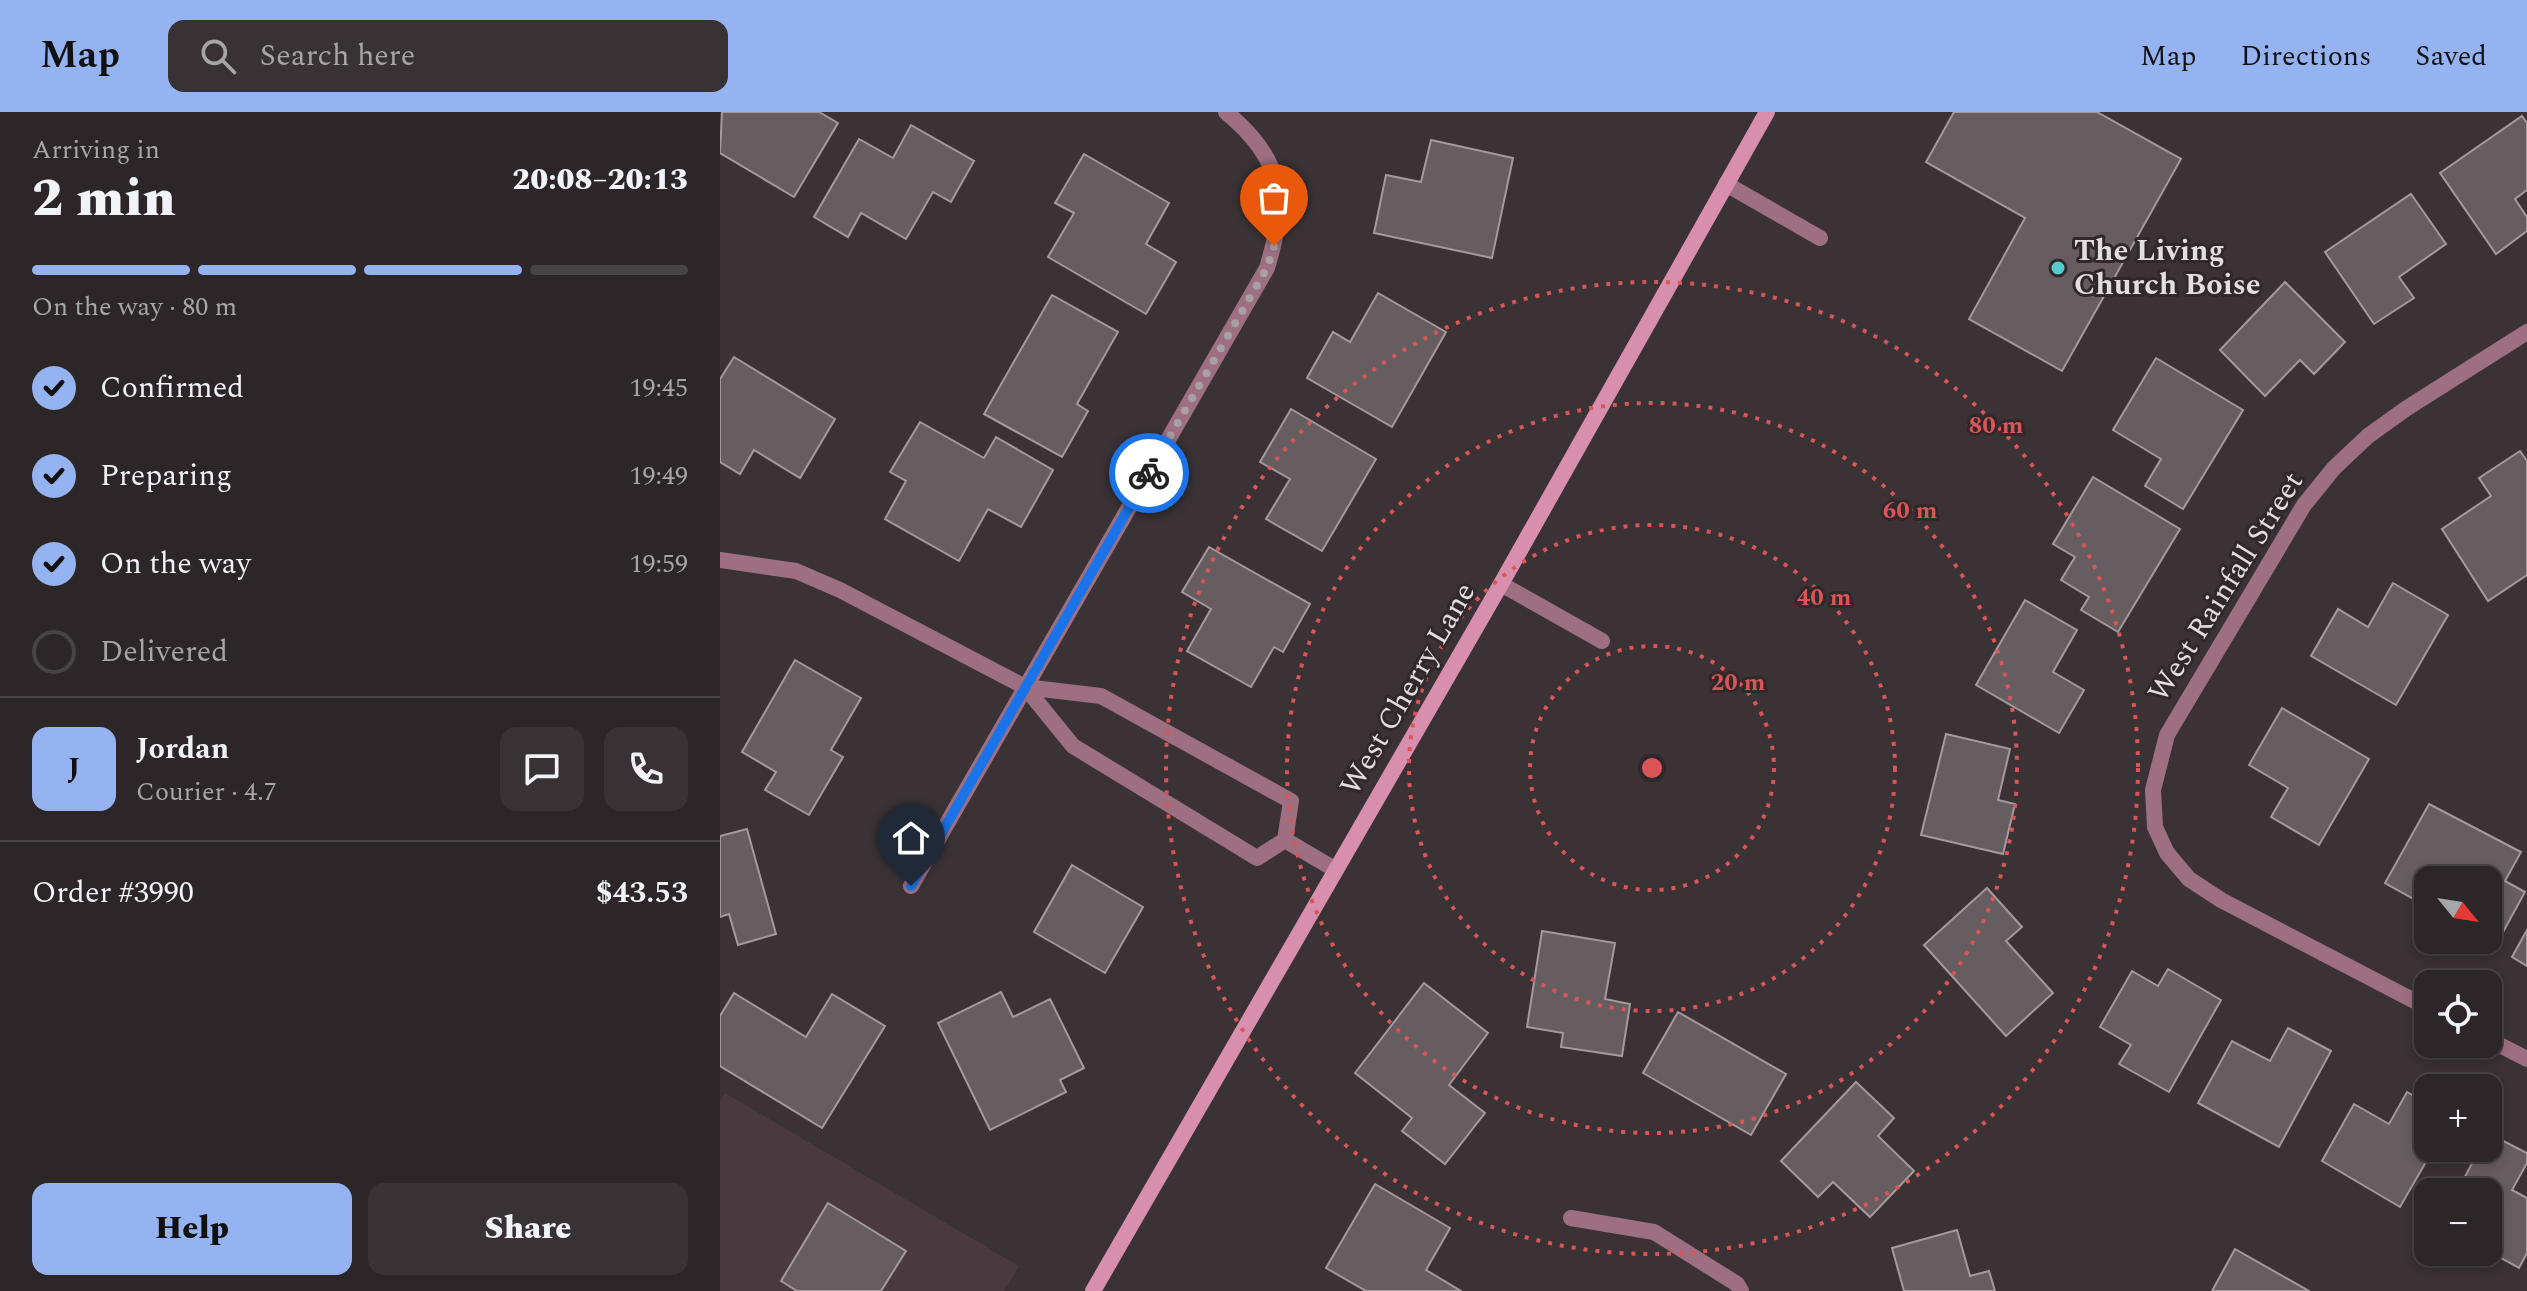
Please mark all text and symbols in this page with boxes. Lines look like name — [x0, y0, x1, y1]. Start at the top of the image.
search box — [168, 20, 728, 92]
text: Map — [40, 27, 120, 85]
text: Search here — [260, 33, 415, 79]
icon: search — [196, 34, 240, 78]
text: Map — [2140, 35, 2197, 78]
text: Directions — [2241, 35, 2371, 78]
text: Saved — [2415, 35, 2487, 78]
text: Arriving in — [32, 130, 160, 170]
text: 20:08–20:13 — [512, 157, 688, 203]
text: 2 min — [32, 160, 176, 239]
pin — [1240, 164, 1308, 246]
icon: bag — [1252, 176, 1296, 220]
place label: The Living Church Boise — [2074, 228, 2261, 308]
marker: The Living Church Boise — [2049, 259, 2067, 277]
text: On the way · 80 m — [32, 287, 237, 327]
text: Confirmed — [100, 365, 244, 411]
icon: check — [32, 366, 76, 410]
text: 19:45 — [629, 368, 688, 408]
text: 80 m — [1969, 408, 2024, 444]
courier — [1109, 433, 1189, 513]
icon: bike — [1127, 451, 1171, 495]
text: Preparing — [100, 453, 232, 499]
icon: check — [32, 454, 76, 498]
text: 19:49 — [629, 456, 688, 496]
street label: West Rainfall Street — [2136, 463, 2316, 711]
text: 60 m — [1883, 493, 1938, 529]
text: On the way — [100, 541, 251, 587]
icon: check — [32, 542, 76, 586]
text: 19:59 — [629, 544, 688, 584]
street label: West Cherry Lane — [1328, 574, 1488, 804]
text: 40 m — [1797, 580, 1852, 616]
text: Delivered — [100, 629, 228, 675]
text: 20 m — [1711, 665, 1766, 701]
text: Jordan — [136, 726, 229, 772]
button: chat — [500, 727, 584, 811]
button: phone — [604, 727, 688, 811]
text: J — [68, 746, 80, 792]
centre of rings — [1638, 754, 1666, 782]
text: Courier · 4.7 — [136, 772, 277, 812]
pin — [877, 804, 945, 886]
icon: home — [889, 816, 933, 860]
north arrow — [2414, 866, 2502, 954]
map controls — [2414, 866, 2502, 1266]
text: Order #3990 — [32, 870, 194, 916]
text: $43.53 — [596, 870, 688, 916]
button: locate — [2414, 970, 2502, 1058]
button: + — [2414, 1074, 2502, 1162]
button: − — [2414, 1178, 2502, 1266]
button: Help — [32, 1183, 352, 1275]
button: Share — [368, 1183, 688, 1275]

